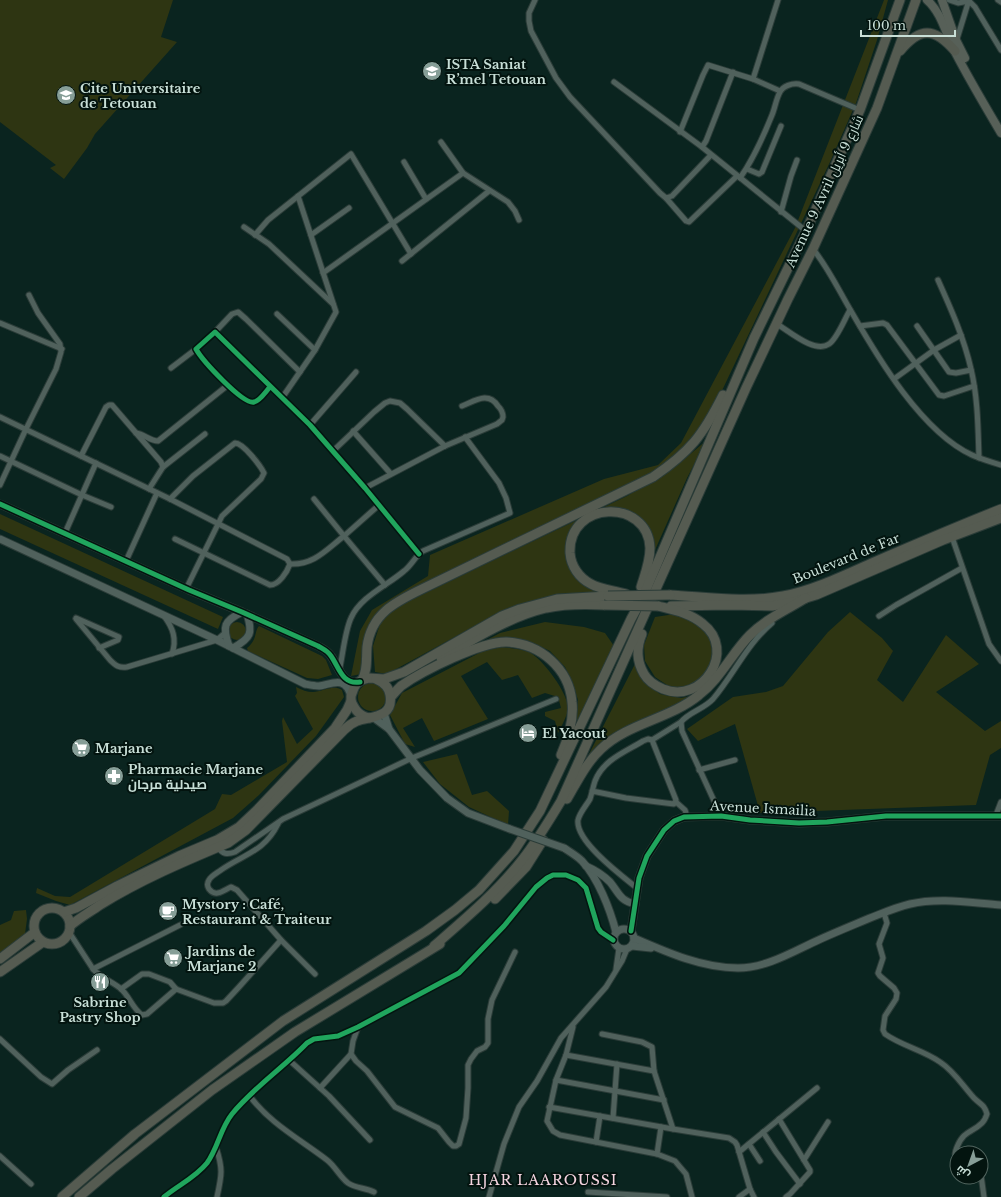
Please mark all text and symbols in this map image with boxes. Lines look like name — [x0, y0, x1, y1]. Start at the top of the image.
scale bar — [861, 12, 955, 38]
text: 100 m — [867, 18, 906, 33]
place label: ISTA Saniat R’mel Tetouan — [446, 56, 547, 88]
school or university icon: ISTA Saniat R’mel Tetouan — [421, 60, 443, 82]
place label: Cite Universitaire de Tetouan — [80, 80, 201, 112]
school or university icon: Cite Universitaire de Tetouan — [55, 84, 77, 106]
street label: Avenue 9 Avril شارع 9 أبريل — [781, 112, 867, 271]
street label: Boulevard de Far — [790, 529, 903, 588]
hotel icon: El Yacout — [517, 722, 539, 744]
place label: El Yacout — [542, 725, 606, 742]
supermarket icon: Marjane — [70, 737, 92, 759]
place label: Marjane — [95, 740, 153, 757]
place label: Pharmacie Marjane صيدلية مرجان — [128, 761, 264, 793]
pharmacy icon: Pharmacie Marjane صيدلية مرجان — [103, 765, 125, 787]
street label: Avenue Ismailia — [709, 797, 817, 820]
place label: Mystory : Café, Restaurant & Traiteur — [182, 896, 332, 928]
cafe icon: Mystory : Café, Restaurant & Traiteur — [157, 900, 179, 922]
place label: Jardins de Marjane 2 — [184, 943, 257, 975]
supermarket icon: Jardins de Marjane 2 — [162, 947, 184, 969]
restaurant icon: Sabrine Pastry Shop — [89, 971, 111, 993]
place label: Sabrine Pastry Shop — [59, 994, 141, 1026]
north arrow — [949, 1145, 989, 1185]
text: ش — [953, 1163, 972, 1182]
district label: HJAR LAAROUSSI — [468, 1171, 618, 1189]

